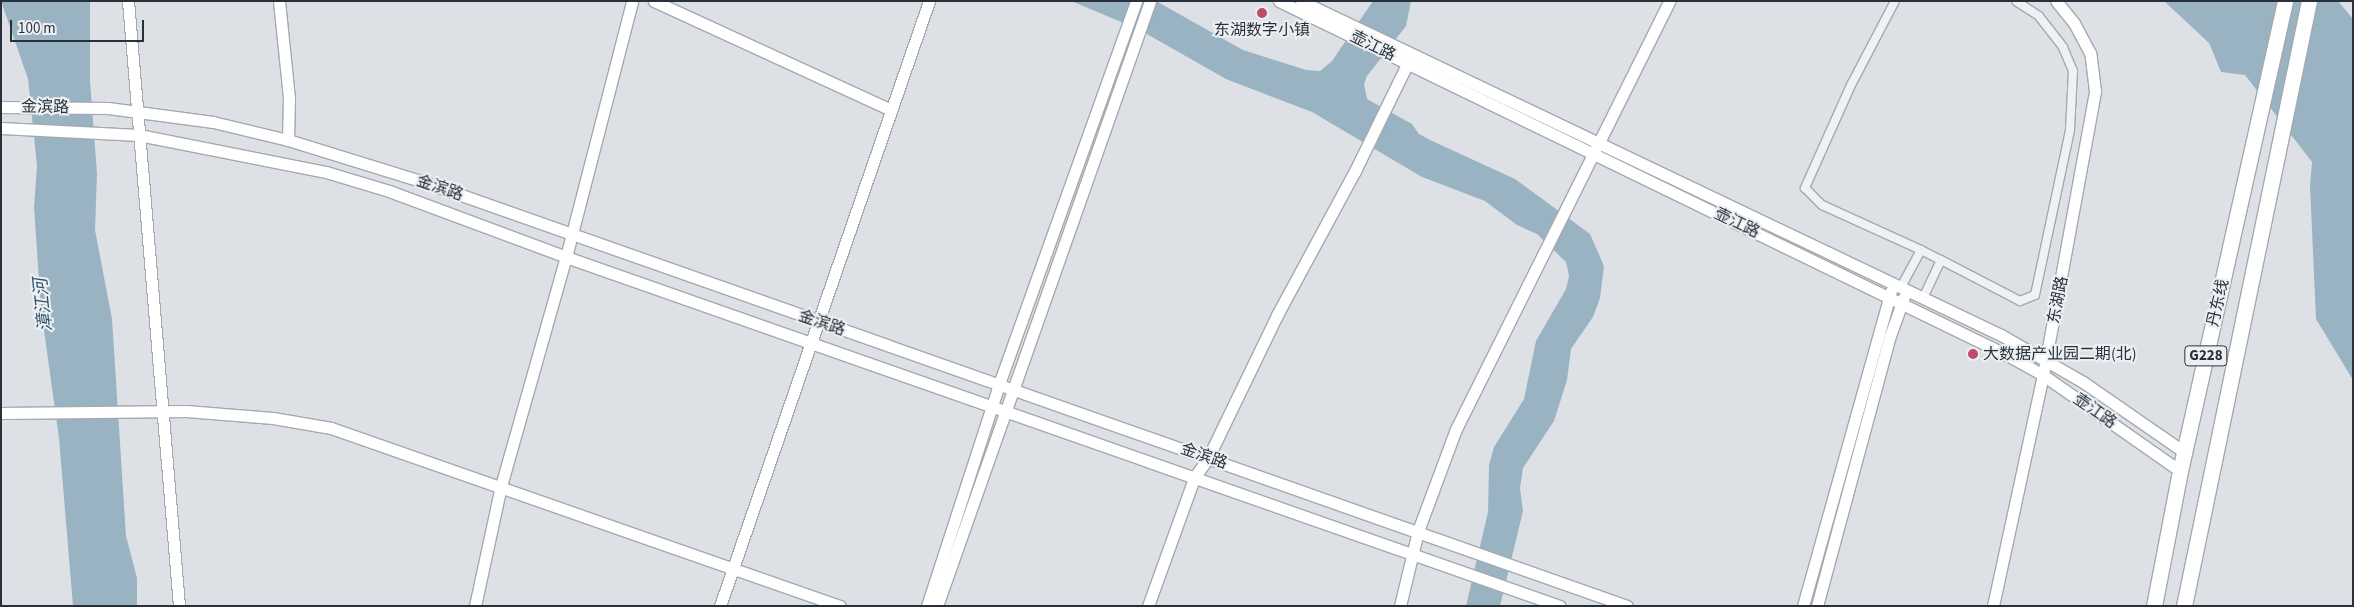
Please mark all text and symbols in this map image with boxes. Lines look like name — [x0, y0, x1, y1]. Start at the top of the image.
marker: 东湖数字小镇 — [1256, 7, 1268, 19]
scale bar — [12, 10, 146, 42]
text: 100 m — [18, 18, 56, 39]
place label: 东湖数字小镇 — [1214, 20, 1310, 40]
street label: 壶江路 — [1347, 27, 1399, 65]
street label: 金滨路 — [21, 97, 69, 117]
street label: 金滨路 — [414, 171, 466, 205]
street label: 壶江路 — [1711, 204, 1763, 242]
street label: 东湖路 — [2044, 275, 2072, 325]
water label: 漳江河 — [30, 277, 58, 333]
street label: 丹东线 — [2203, 277, 2233, 329]
street label: 金滨路 — [796, 306, 848, 340]
place label: 大数据产业园二期(北) — [1983, 344, 2137, 364]
road number: G228 — [2184, 344, 2228, 368]
marker: 大数据产业园二期(北) — [1967, 348, 1979, 360]
street label: 壶江路 — [2070, 389, 2120, 433]
street label: 金滨路 — [1178, 439, 1230, 473]

